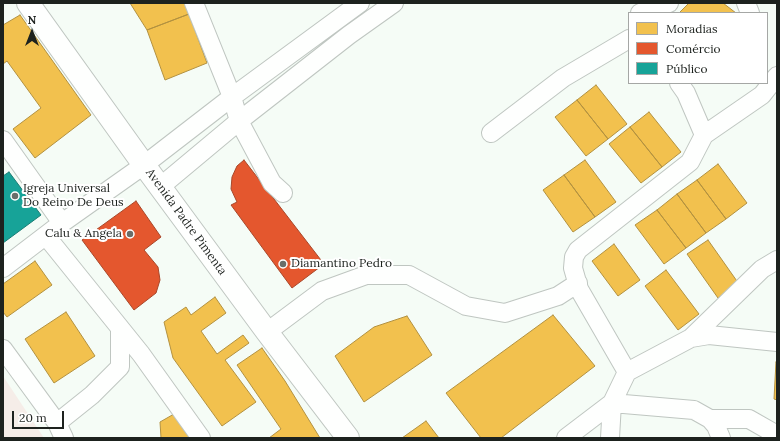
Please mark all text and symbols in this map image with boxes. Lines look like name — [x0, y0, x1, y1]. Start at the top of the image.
north arrow — [12, 12, 52, 52]
legend — [628, 12, 768, 84]
text: N — [28, 13, 36, 27]
text: Moradias — [666, 21, 718, 36]
text: Comércio — [666, 41, 721, 56]
text: Público — [666, 61, 707, 76]
street label: Avenida Padre Pimenta — [143, 166, 229, 278]
place label: Igreja Universal Do Reino De Deus — [23, 182, 124, 210]
marker: Igreja Universal Do Reino De Deus — [10, 191, 20, 201]
place label: Calu & Angela — [45, 227, 122, 241]
marker: Calu & Angela — [125, 229, 135, 239]
place label: Diamantino Pedro — [291, 257, 392, 271]
marker: Diamantino Pedro — [278, 259, 288, 269]
scale bar — [14, 403, 66, 429]
text: 20 m — [19, 410, 47, 425]

